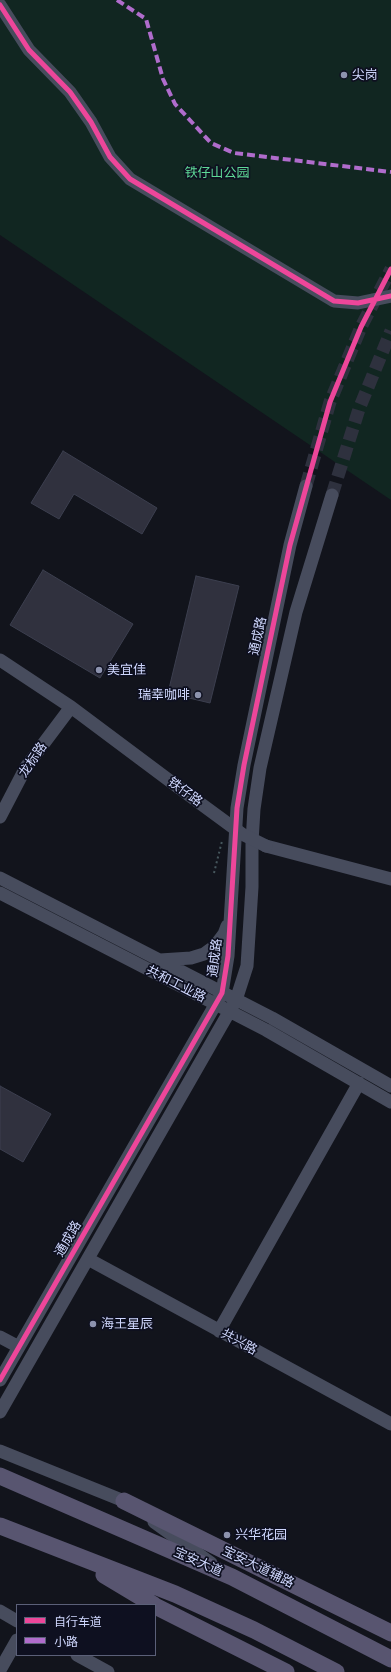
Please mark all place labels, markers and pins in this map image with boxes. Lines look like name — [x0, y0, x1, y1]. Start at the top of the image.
place label: 尖岗 — [352, 67, 378, 83]
marker: 尖岗 — [339, 70, 349, 80]
place label: 美宜佳 — [107, 662, 146, 678]
marker: 美宜佳 — [94, 665, 104, 675]
place label: 瑞幸咖啡 — [138, 687, 190, 703]
marker: 瑞幸咖啡 — [193, 690, 203, 700]
place label: 海王星辰 — [101, 1316, 153, 1332]
marker: 海王星辰 — [88, 1319, 98, 1329]
place label: 兴华花园 — [235, 1527, 287, 1543]
marker: 兴华花园 — [222, 1530, 232, 1540]

